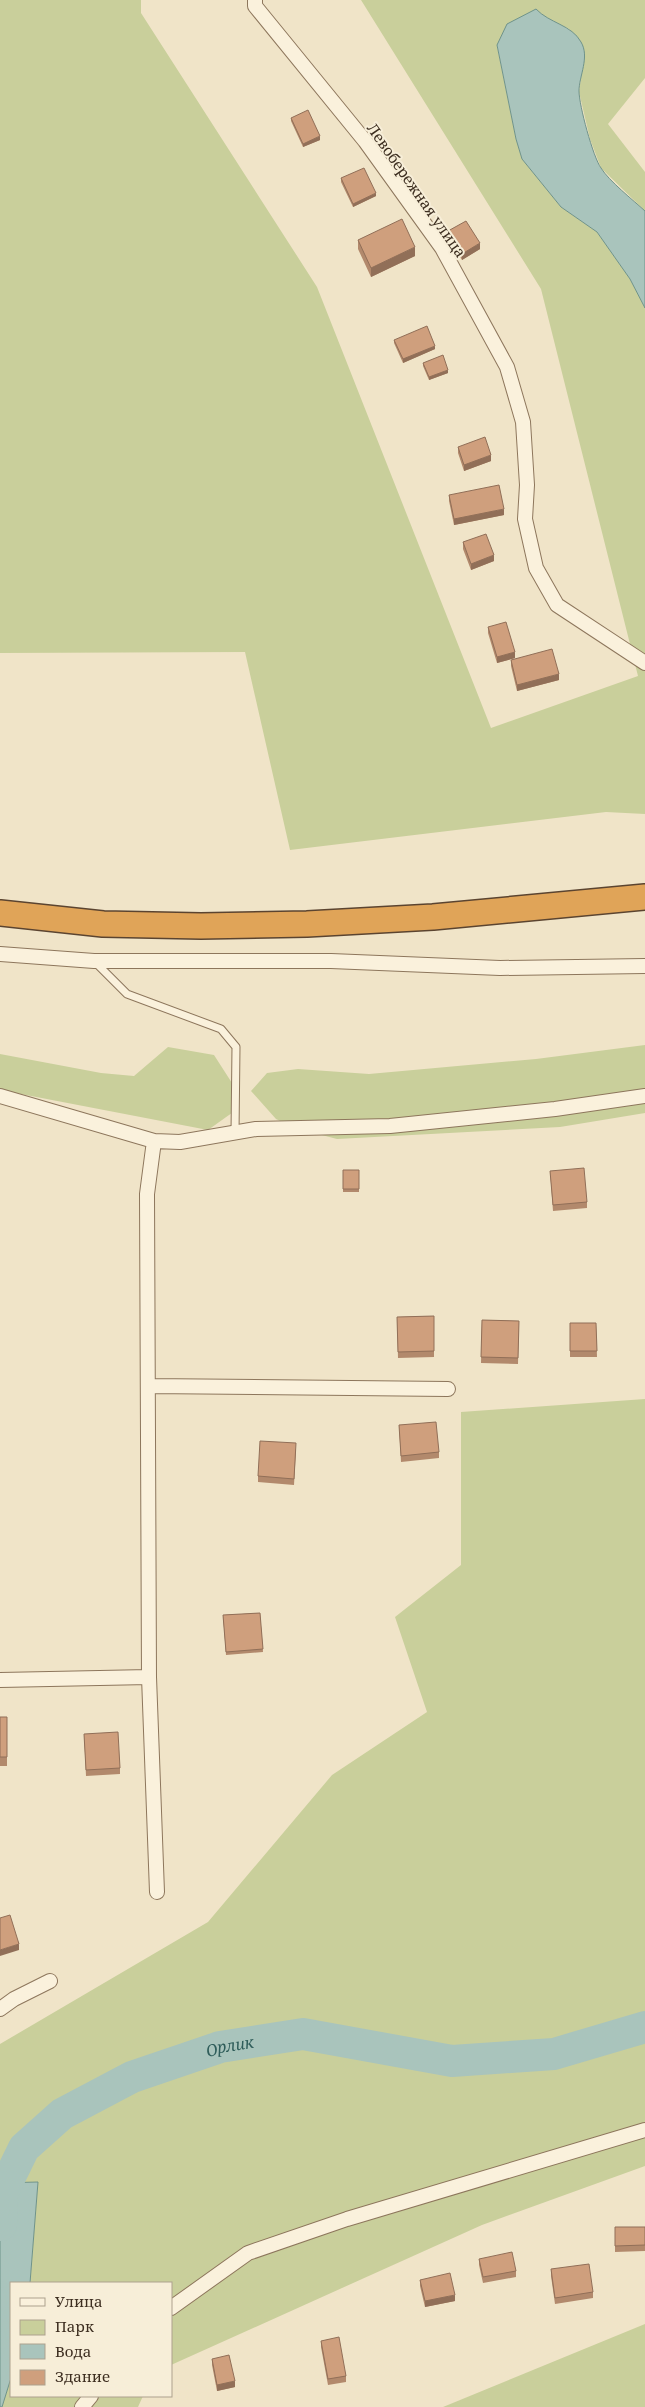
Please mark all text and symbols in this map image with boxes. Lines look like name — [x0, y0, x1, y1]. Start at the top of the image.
street label: Левобережная улица — [363, 119, 471, 261]
water label: Орлик — [203, 2031, 256, 2062]
legend — [10, 2282, 172, 2397]
text: Улица — [55, 2291, 103, 2311]
text: Парк — [55, 2316, 94, 2336]
text: Вода — [55, 2341, 91, 2361]
text: Здание — [55, 2366, 110, 2386]

